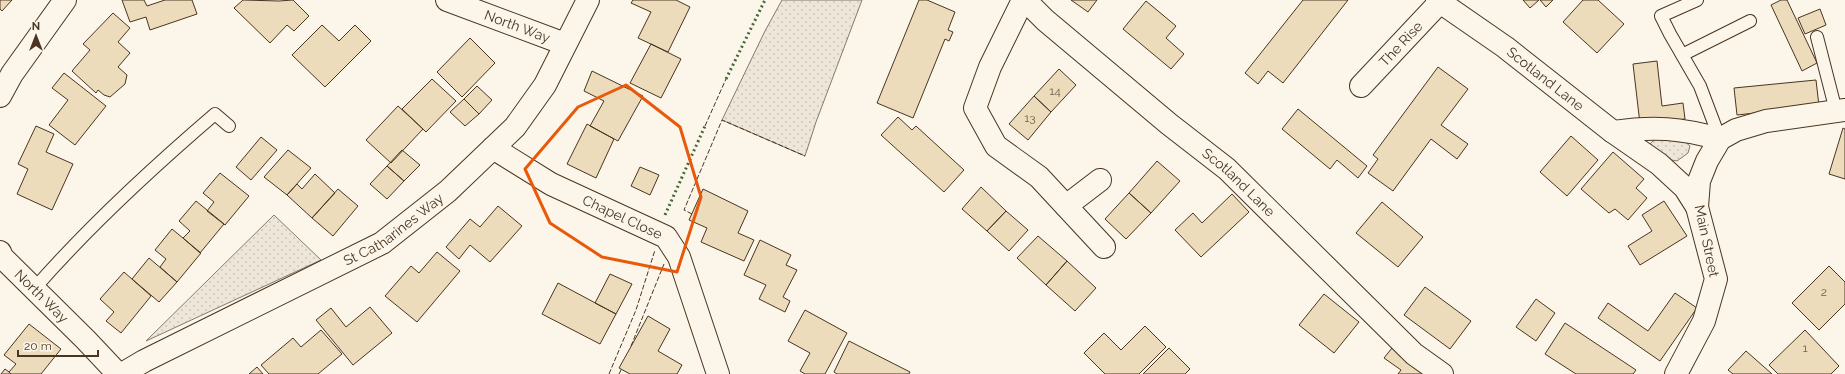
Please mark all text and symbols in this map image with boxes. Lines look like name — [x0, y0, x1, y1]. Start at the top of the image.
street label: North Way — [482, 7, 553, 46]
north arrow — [16, 16, 56, 56]
street label: The Rise — [1376, 18, 1426, 69]
text: N — [32, 20, 40, 33]
street label: Scotland Lane — [1504, 44, 1587, 114]
house number: 14 — [1049, 84, 1061, 98]
house number: 13 — [1024, 111, 1036, 125]
street label: Scotland Lane — [1199, 145, 1278, 220]
street label: St Catharines Way — [341, 190, 447, 269]
street label: Chapel Close — [580, 192, 665, 242]
street label: Main Street — [1692, 203, 1723, 279]
street label: North Way — [11, 266, 72, 326]
house number: 2 — [1821, 285, 1827, 299]
scale bar — [18, 332, 98, 358]
text: 20 m — [24, 339, 52, 353]
house number: 1 — [1802, 341, 1808, 355]

